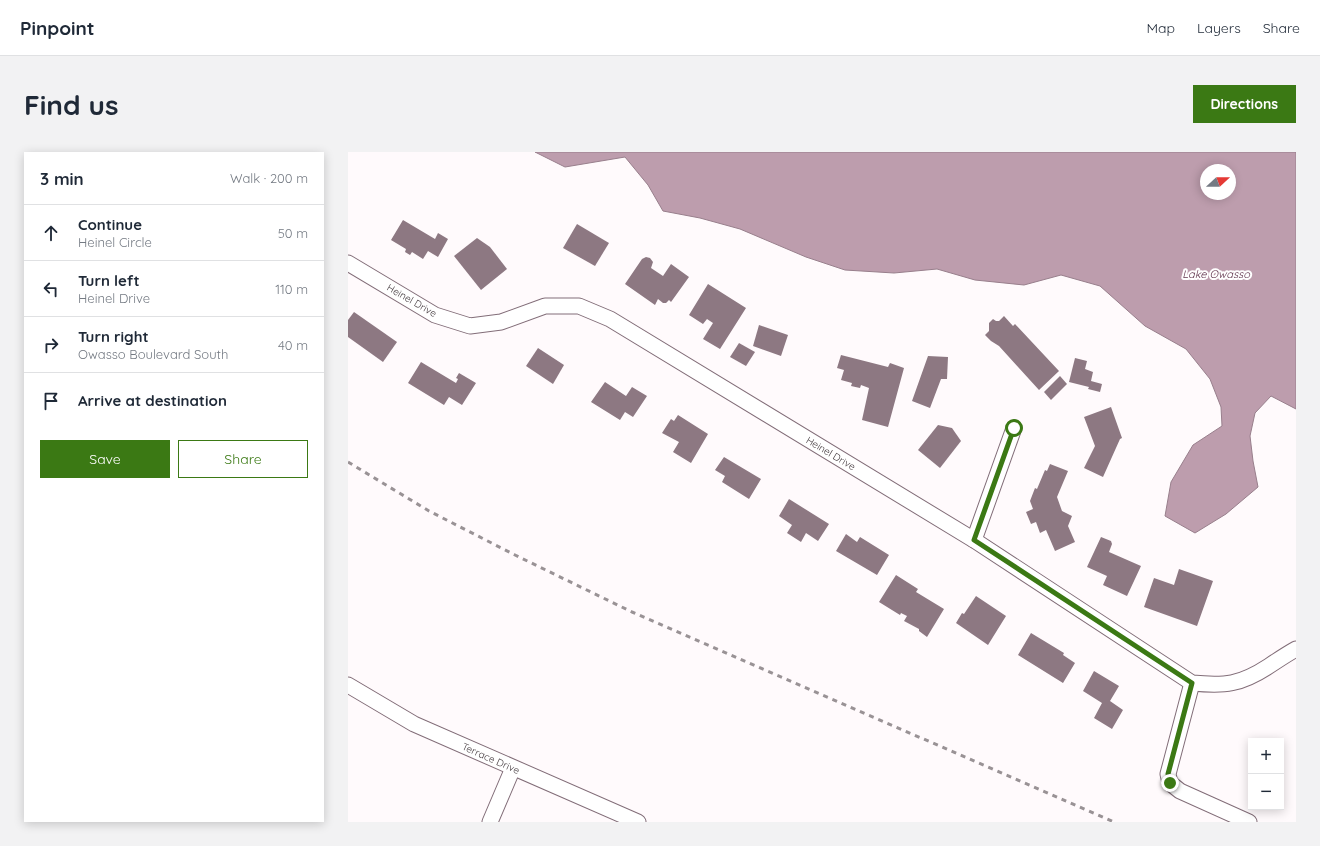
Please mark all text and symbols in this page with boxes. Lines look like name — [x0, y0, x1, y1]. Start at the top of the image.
text: Pinpoint — [20, 16, 95, 40]
text: Map — [1146, 19, 1175, 37]
text: Layers — [1197, 19, 1241, 37]
text: Share — [1263, 19, 1300, 37]
button: Directions — [1193, 85, 1296, 123]
text: Find us — [24, 87, 118, 122]
north arrow — [1200, 164, 1236, 200]
text: 3 min — [40, 168, 84, 189]
text: Walk · 200 m — [230, 170, 308, 186]
text: Continue — [78, 215, 142, 234]
icon: ahead — [40, 222, 62, 244]
text: 50 m — [278, 225, 308, 241]
text: Heinel Circle — [78, 234, 152, 250]
water label: Lake Owasso — [1182, 267, 1251, 281]
text: Turn left — [78, 271, 140, 290]
icon: left — [40, 278, 62, 300]
text: 110 m — [275, 281, 308, 297]
street label: Heinel Drive — [384, 281, 439, 320]
text: Heinel Drive — [78, 290, 150, 306]
text: Turn right — [78, 327, 149, 346]
icon: right — [40, 334, 62, 356]
text: 40 m — [278, 337, 308, 353]
text: Owasso Boulevard South — [78, 346, 228, 362]
icon: arrive — [40, 390, 62, 412]
text: Arrive at destination — [78, 391, 227, 410]
route start — [1005, 419, 1023, 437]
street label: Heinel Drive — [804, 434, 858, 473]
button: Save — [40, 440, 170, 478]
button: Share — [178, 440, 308, 478]
map controls — [1248, 738, 1284, 810]
button: + — [1248, 738, 1284, 774]
street label: Terrace Drive — [460, 740, 522, 777]
route end — [1161, 774, 1179, 792]
button: − — [1248, 774, 1284, 810]

